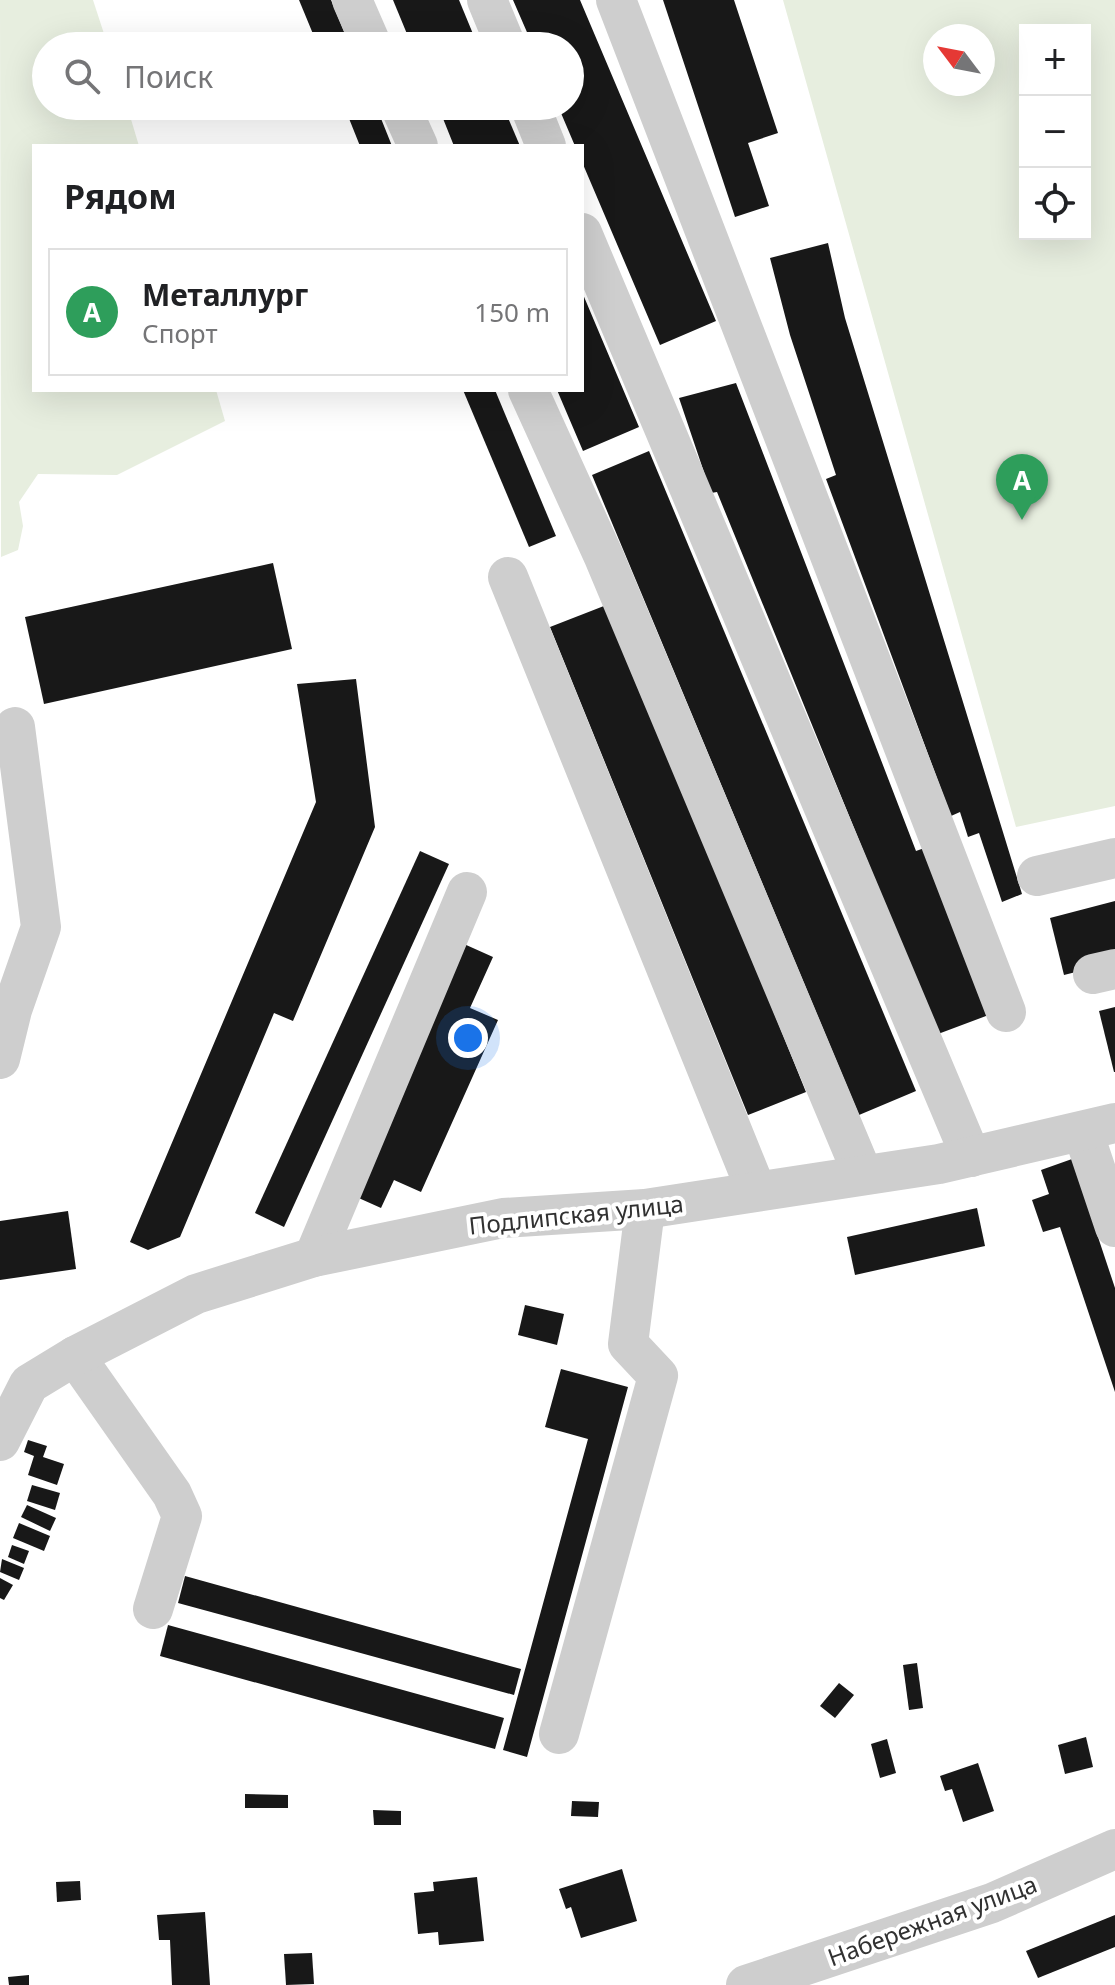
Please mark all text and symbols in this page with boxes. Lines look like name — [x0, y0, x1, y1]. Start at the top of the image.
north arrow — [923, 24, 995, 96]
map controls — [1019, 24, 1091, 240]
button: + — [1019, 24, 1091, 96]
search box — [32, 32, 584, 120]
icon: search — [60, 54, 104, 98]
text: Поиск — [124, 56, 213, 97]
button: − — [1019, 96, 1091, 168]
button: locate — [1019, 168, 1091, 240]
text: Рядом — [64, 173, 177, 219]
text: Металлург — [142, 274, 308, 315]
text: A — [83, 294, 101, 330]
text: 150 m — [474, 294, 550, 330]
text: Спорт — [142, 315, 217, 351]
pin: A — [996, 454, 1048, 520]
your location — [448, 1018, 488, 1058]
street label: Подлипская улица — [467, 1186, 685, 1242]
street label: Набережная улица — [823, 1867, 1041, 1973]

